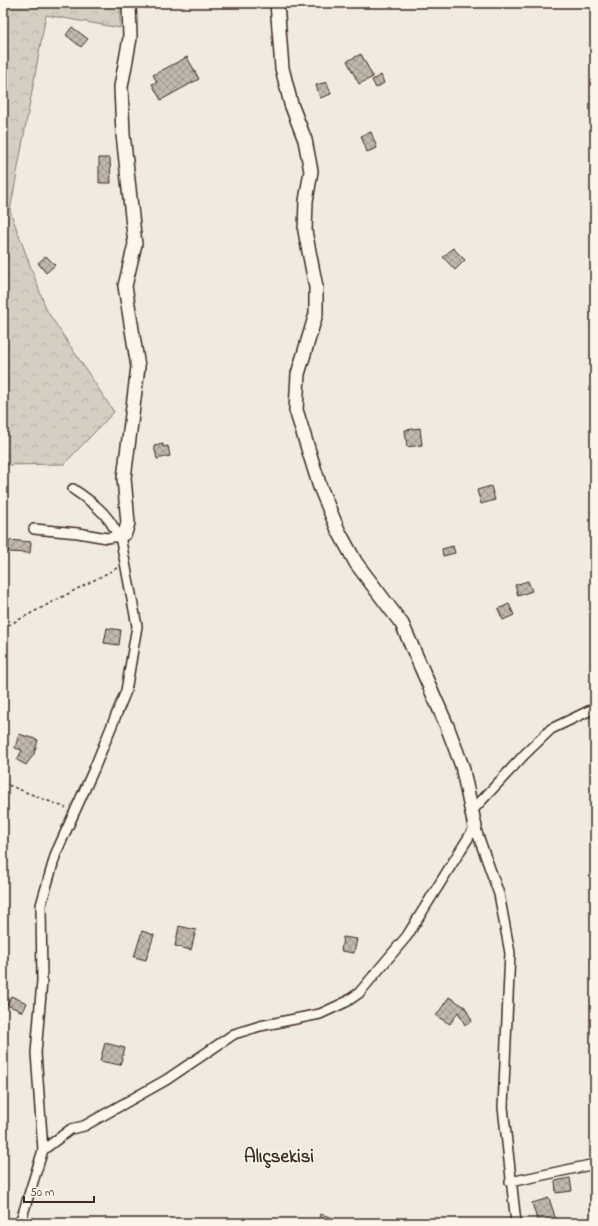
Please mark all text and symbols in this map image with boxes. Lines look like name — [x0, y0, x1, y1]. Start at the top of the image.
district label: Alıçsekisi — [244, 1144, 314, 1171]
scale bar — [24, 1178, 94, 1204]
text: 50 m — [30, 1184, 54, 1202]

